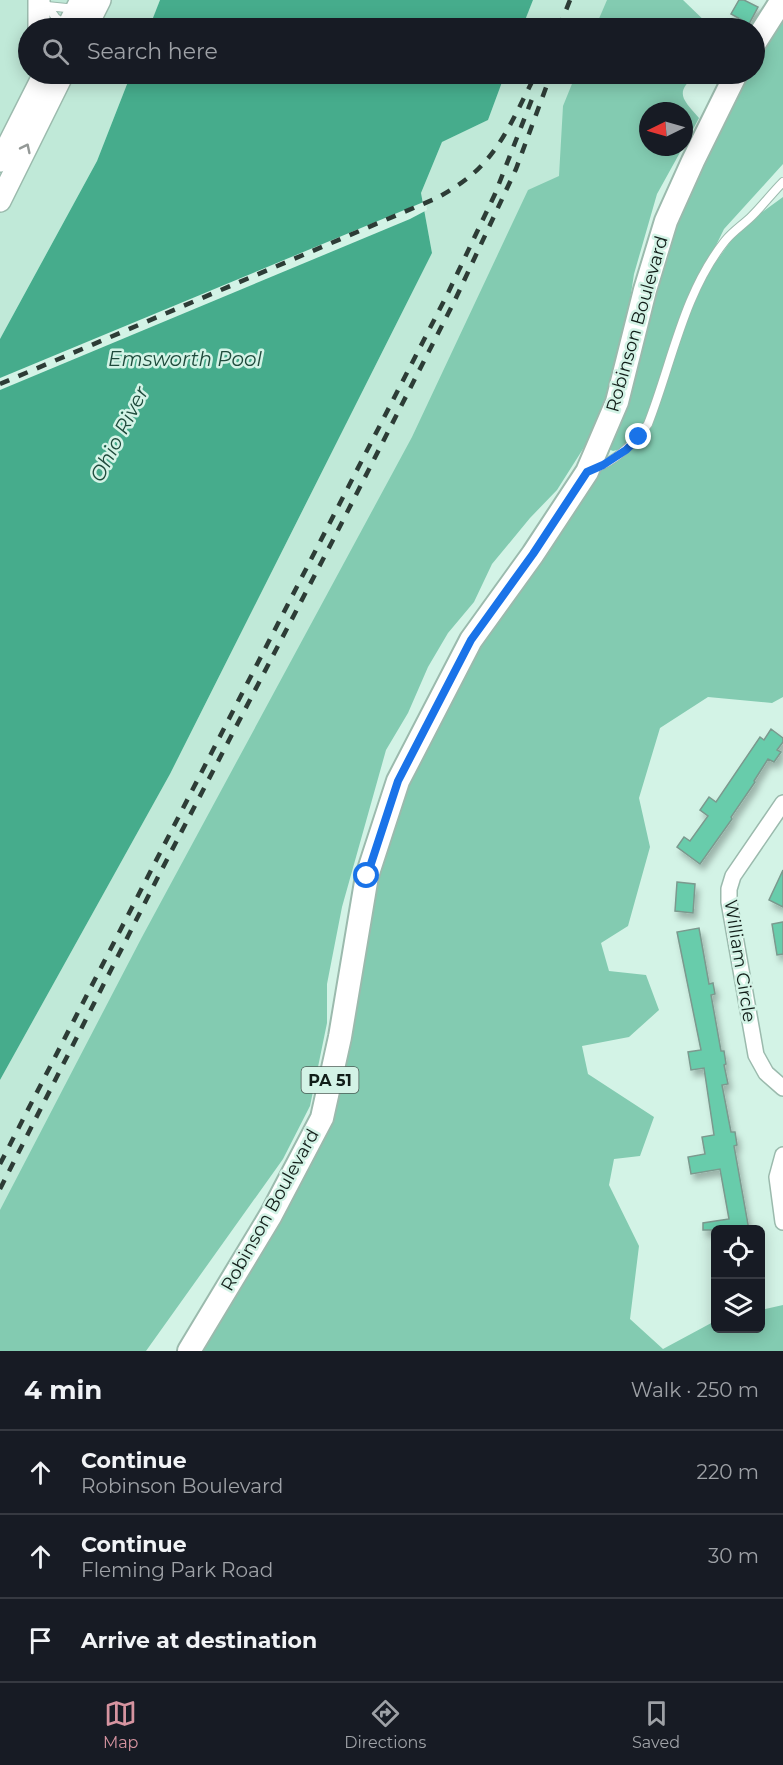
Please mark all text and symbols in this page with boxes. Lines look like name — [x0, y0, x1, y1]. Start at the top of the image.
search box — [18, 18, 765, 84]
icon: search — [39, 35, 72, 68]
text: Search here — [87, 38, 218, 65]
north arrow — [639, 102, 693, 156]
one-way arrow — [19, 144, 30, 155]
street label: Robinson Boulevard — [601, 233, 673, 415]
water label: Emsworth Pool — [108, 347, 262, 371]
water label: Ohio River — [85, 381, 154, 486]
route end — [625, 423, 651, 449]
route start — [353, 862, 379, 888]
street label: William Circle — [719, 898, 761, 1024]
road number: PA 51 — [302, 1067, 358, 1093]
street label: Robinson Boulevard — [216, 1125, 324, 1295]
map controls — [711, 1225, 765, 1333]
button: locate — [711, 1225, 765, 1279]
button: layers — [711, 1279, 765, 1333]
text: 4 min — [24, 1374, 102, 1406]
text: Walk · 250 m — [631, 1378, 759, 1402]
text: Continue — [81, 1447, 187, 1474]
icon: ahead — [24, 1456, 57, 1489]
text: 220 m — [697, 1460, 759, 1484]
text: Robinson Boulevard — [81, 1474, 283, 1498]
text: Continue — [81, 1531, 187, 1558]
icon: ahead — [24, 1540, 57, 1573]
text: 30 m — [708, 1544, 759, 1568]
text: Fleming Park Road — [81, 1558, 273, 1582]
icon: arrive — [24, 1624, 57, 1657]
text: Arrive at destination — [81, 1627, 317, 1654]
tab: Map — [103, 1697, 138, 1752]
tab: Directions — [344, 1697, 426, 1752]
tab: Saved — [632, 1697, 680, 1752]

